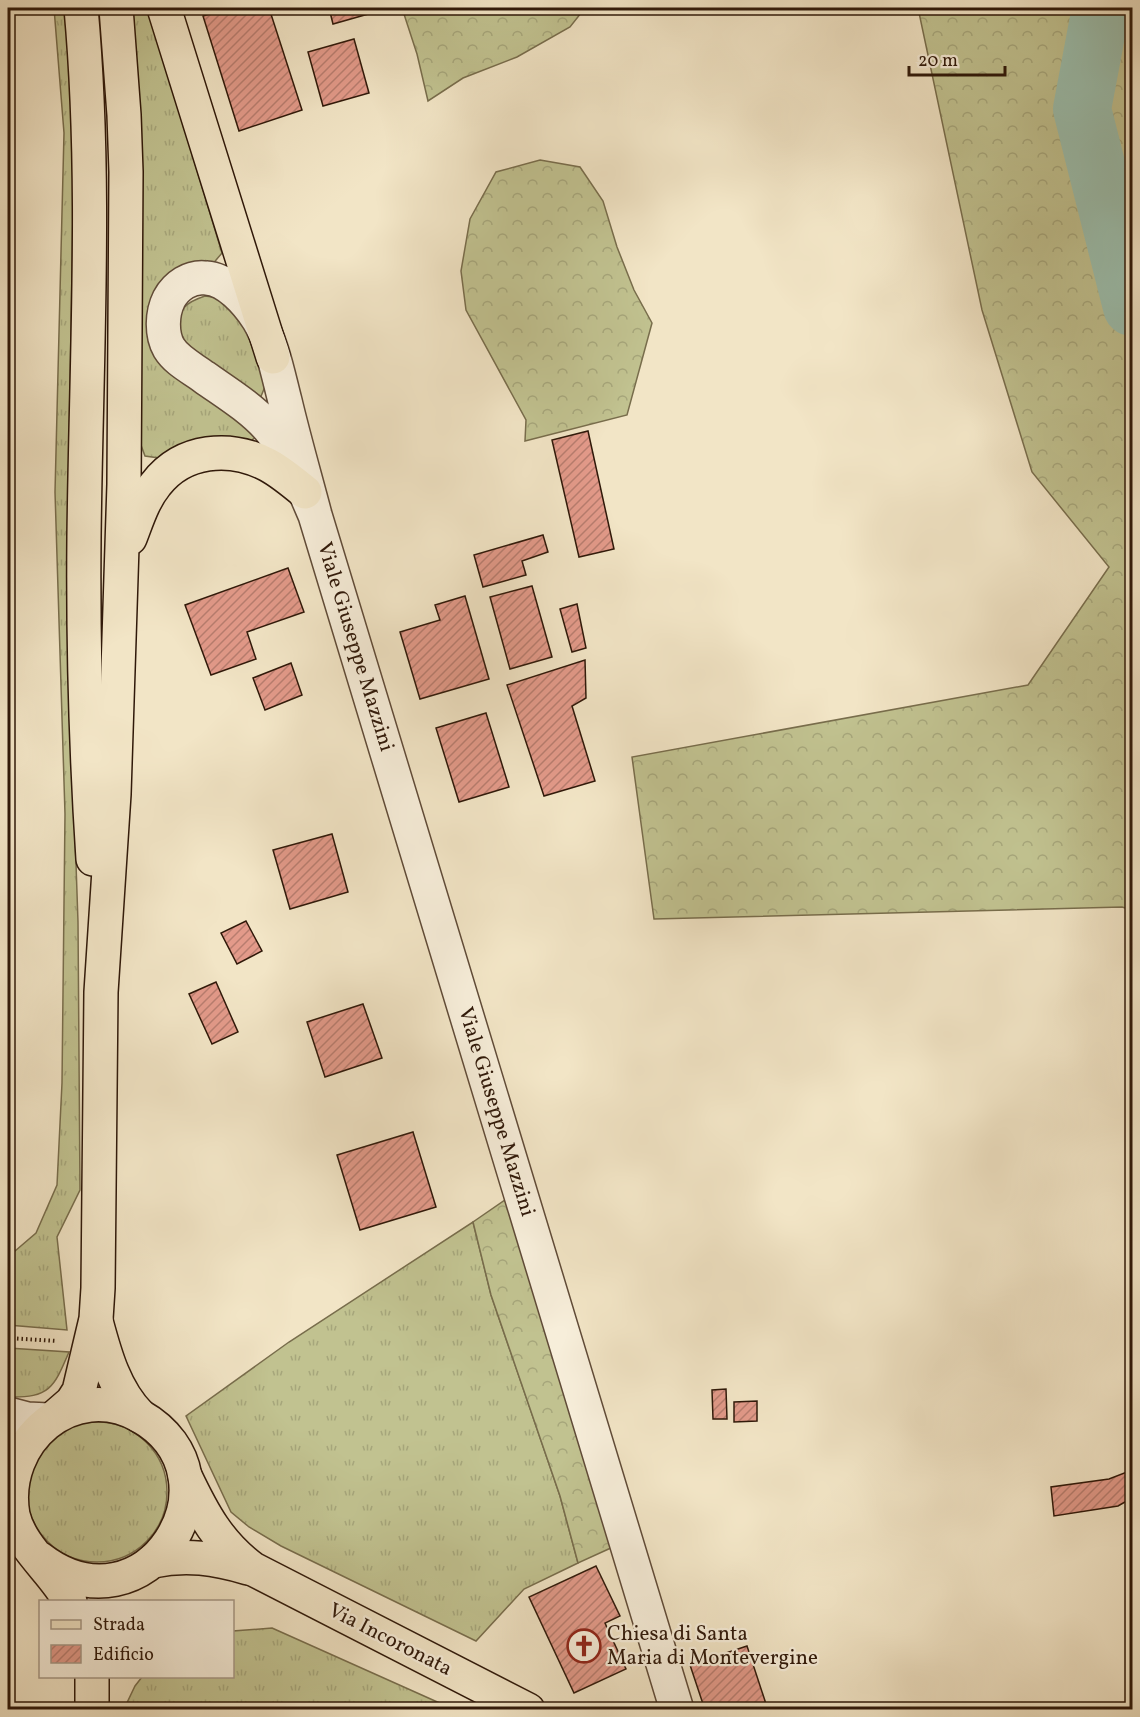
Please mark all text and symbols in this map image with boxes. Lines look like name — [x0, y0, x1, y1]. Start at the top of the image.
scale bar — [909, 39, 1005, 77]
text: 20 m — [918, 49, 958, 74]
street label: Viale Giuseppe Mazzini — [309, 539, 401, 755]
street label: Viale Giuseppe Mazzini — [450, 1004, 542, 1220]
street label: Via Incoronata — [323, 1596, 457, 1684]
legend — [39, 1600, 234, 1678]
text: Strada — [93, 1613, 145, 1638]
place label: Chiesa di Santa Maria di Montevergine — [607, 1620, 818, 1673]
church icon: Chiesa di Santa Maria di Montevergine — [566, 1628, 602, 1664]
text: Edificio — [93, 1643, 154, 1668]

